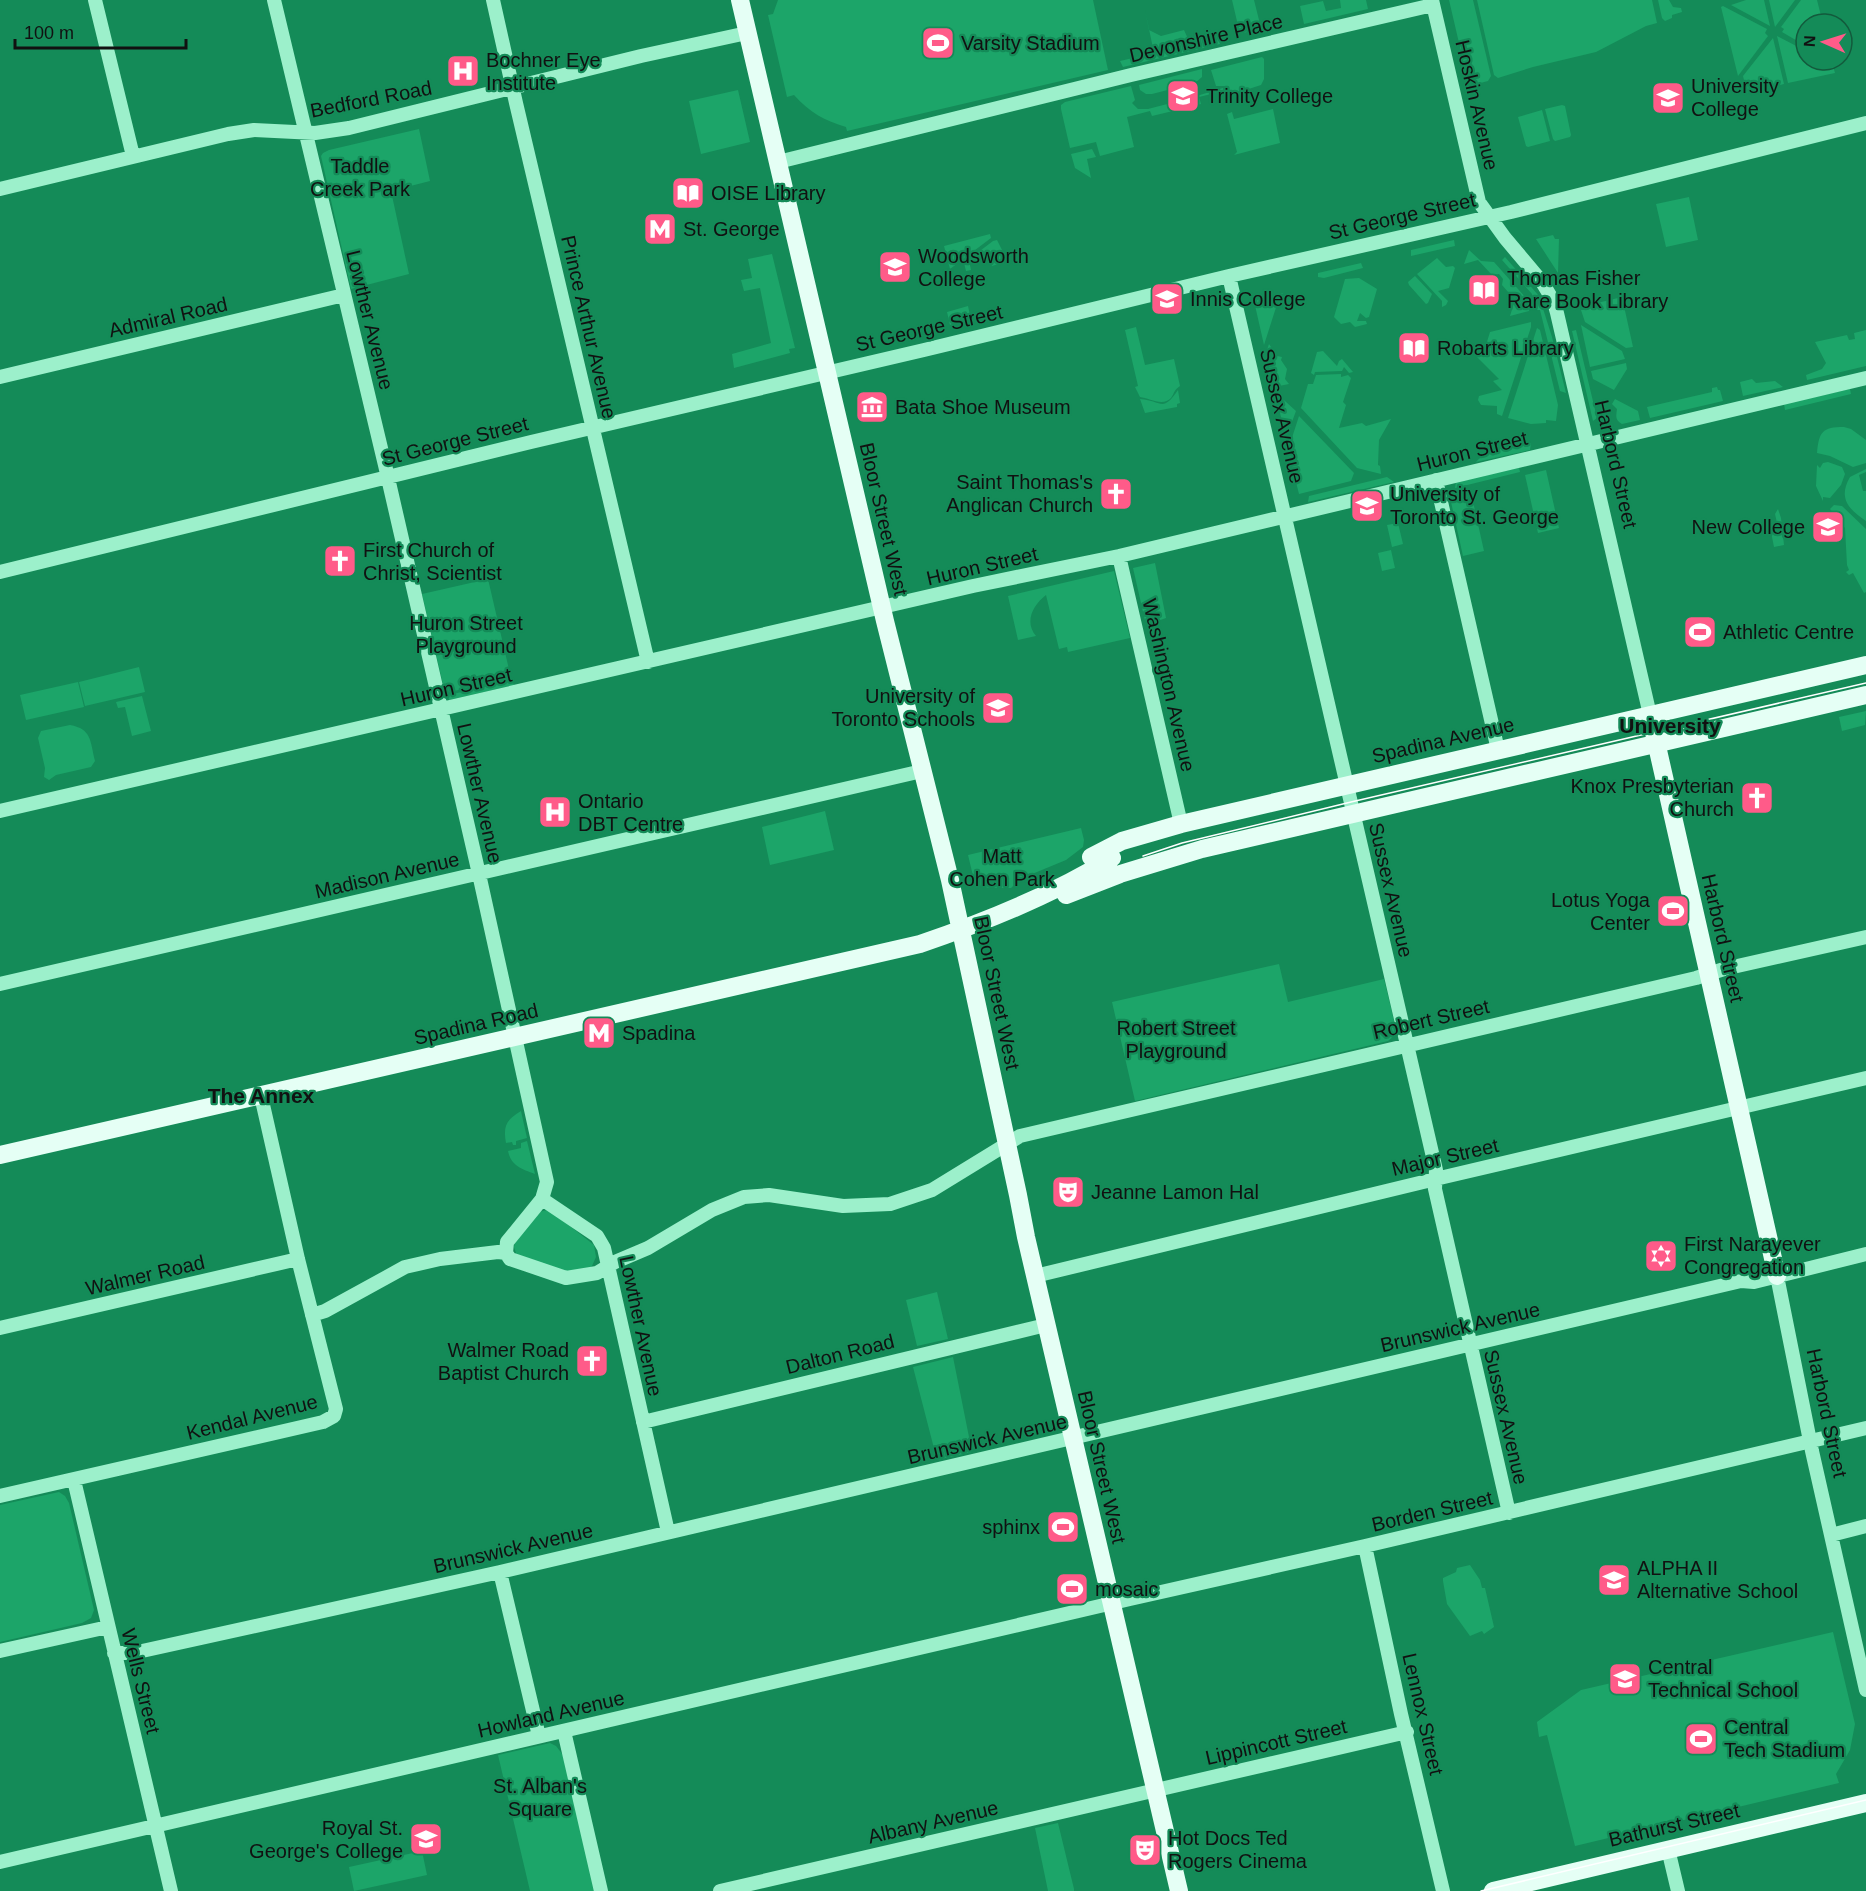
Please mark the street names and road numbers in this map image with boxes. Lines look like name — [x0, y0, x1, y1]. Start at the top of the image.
street label: Devonshire Place — [1127, 10, 1285, 66]
street label: Hoskin Avenue — [1451, 38, 1503, 172]
street label: Bedford Road — [308, 76, 434, 122]
street label: St George Street — [1326, 188, 1478, 244]
street label: Prince Arthur Avenue — [557, 233, 621, 421]
street label: Lowther Avenue — [342, 248, 398, 392]
street label: Admiral Road — [106, 293, 230, 341]
street label: St George Street — [853, 300, 1005, 356]
street label: Sussex Avenue — [1256, 347, 1308, 485]
street label: Harbord Street — [1591, 398, 1642, 531]
street label: St George Street — [380, 412, 531, 470]
street label: Huron Street — [1414, 427, 1530, 475]
street label: Bloor Street West — [856, 440, 912, 598]
street label: Huron Street — [924, 542, 1040, 589]
street label: Washington Avenue — [1138, 596, 1200, 774]
street label: Huron Street — [398, 663, 514, 710]
street label: Spadina Avenue — [1370, 713, 1516, 767]
street label: Lowther Avenue — [453, 721, 507, 865]
street label: Sussex Avenue — [1365, 821, 1417, 959]
street label: Madison Avenue — [313, 848, 461, 902]
street label: Harbord Street — [1698, 872, 1749, 1005]
street label: Bloor Street West — [970, 914, 1024, 1072]
street label: Robert Street — [1371, 995, 1492, 1043]
street label: Spadina Road — [412, 999, 540, 1049]
street label: Major Street — [1389, 1134, 1501, 1180]
street label: Walmer Road — [83, 1251, 207, 1299]
street label: Lowther Avenue — [615, 1254, 667, 1398]
street label: Brunswick Avenue — [1378, 1298, 1542, 1356]
street label: Dalton Road — [783, 1330, 897, 1378]
street label: Harbord Street — [1803, 1347, 1851, 1480]
street label: Sussex Avenue — [1480, 1348, 1532, 1486]
street label: Bloor Street West — [1074, 1388, 1130, 1546]
street label: Kendal Avenue — [184, 1390, 320, 1444]
street label: Brunswick Avenue — [905, 1410, 1069, 1468]
street label: Borden Street — [1369, 1486, 1495, 1536]
street label: Brunswick Avenue — [431, 1519, 595, 1577]
street label: Wells Street — [117, 1626, 165, 1736]
street label: Lennox Street — [1398, 1651, 1448, 1778]
street label: Howland Avenue — [476, 1686, 626, 1742]
street label: Lippincott Street — [1203, 1715, 1349, 1769]
street label: Albany Avenue — [866, 1796, 1000, 1848]
street label: Bathurst Street — [1607, 1799, 1742, 1851]

